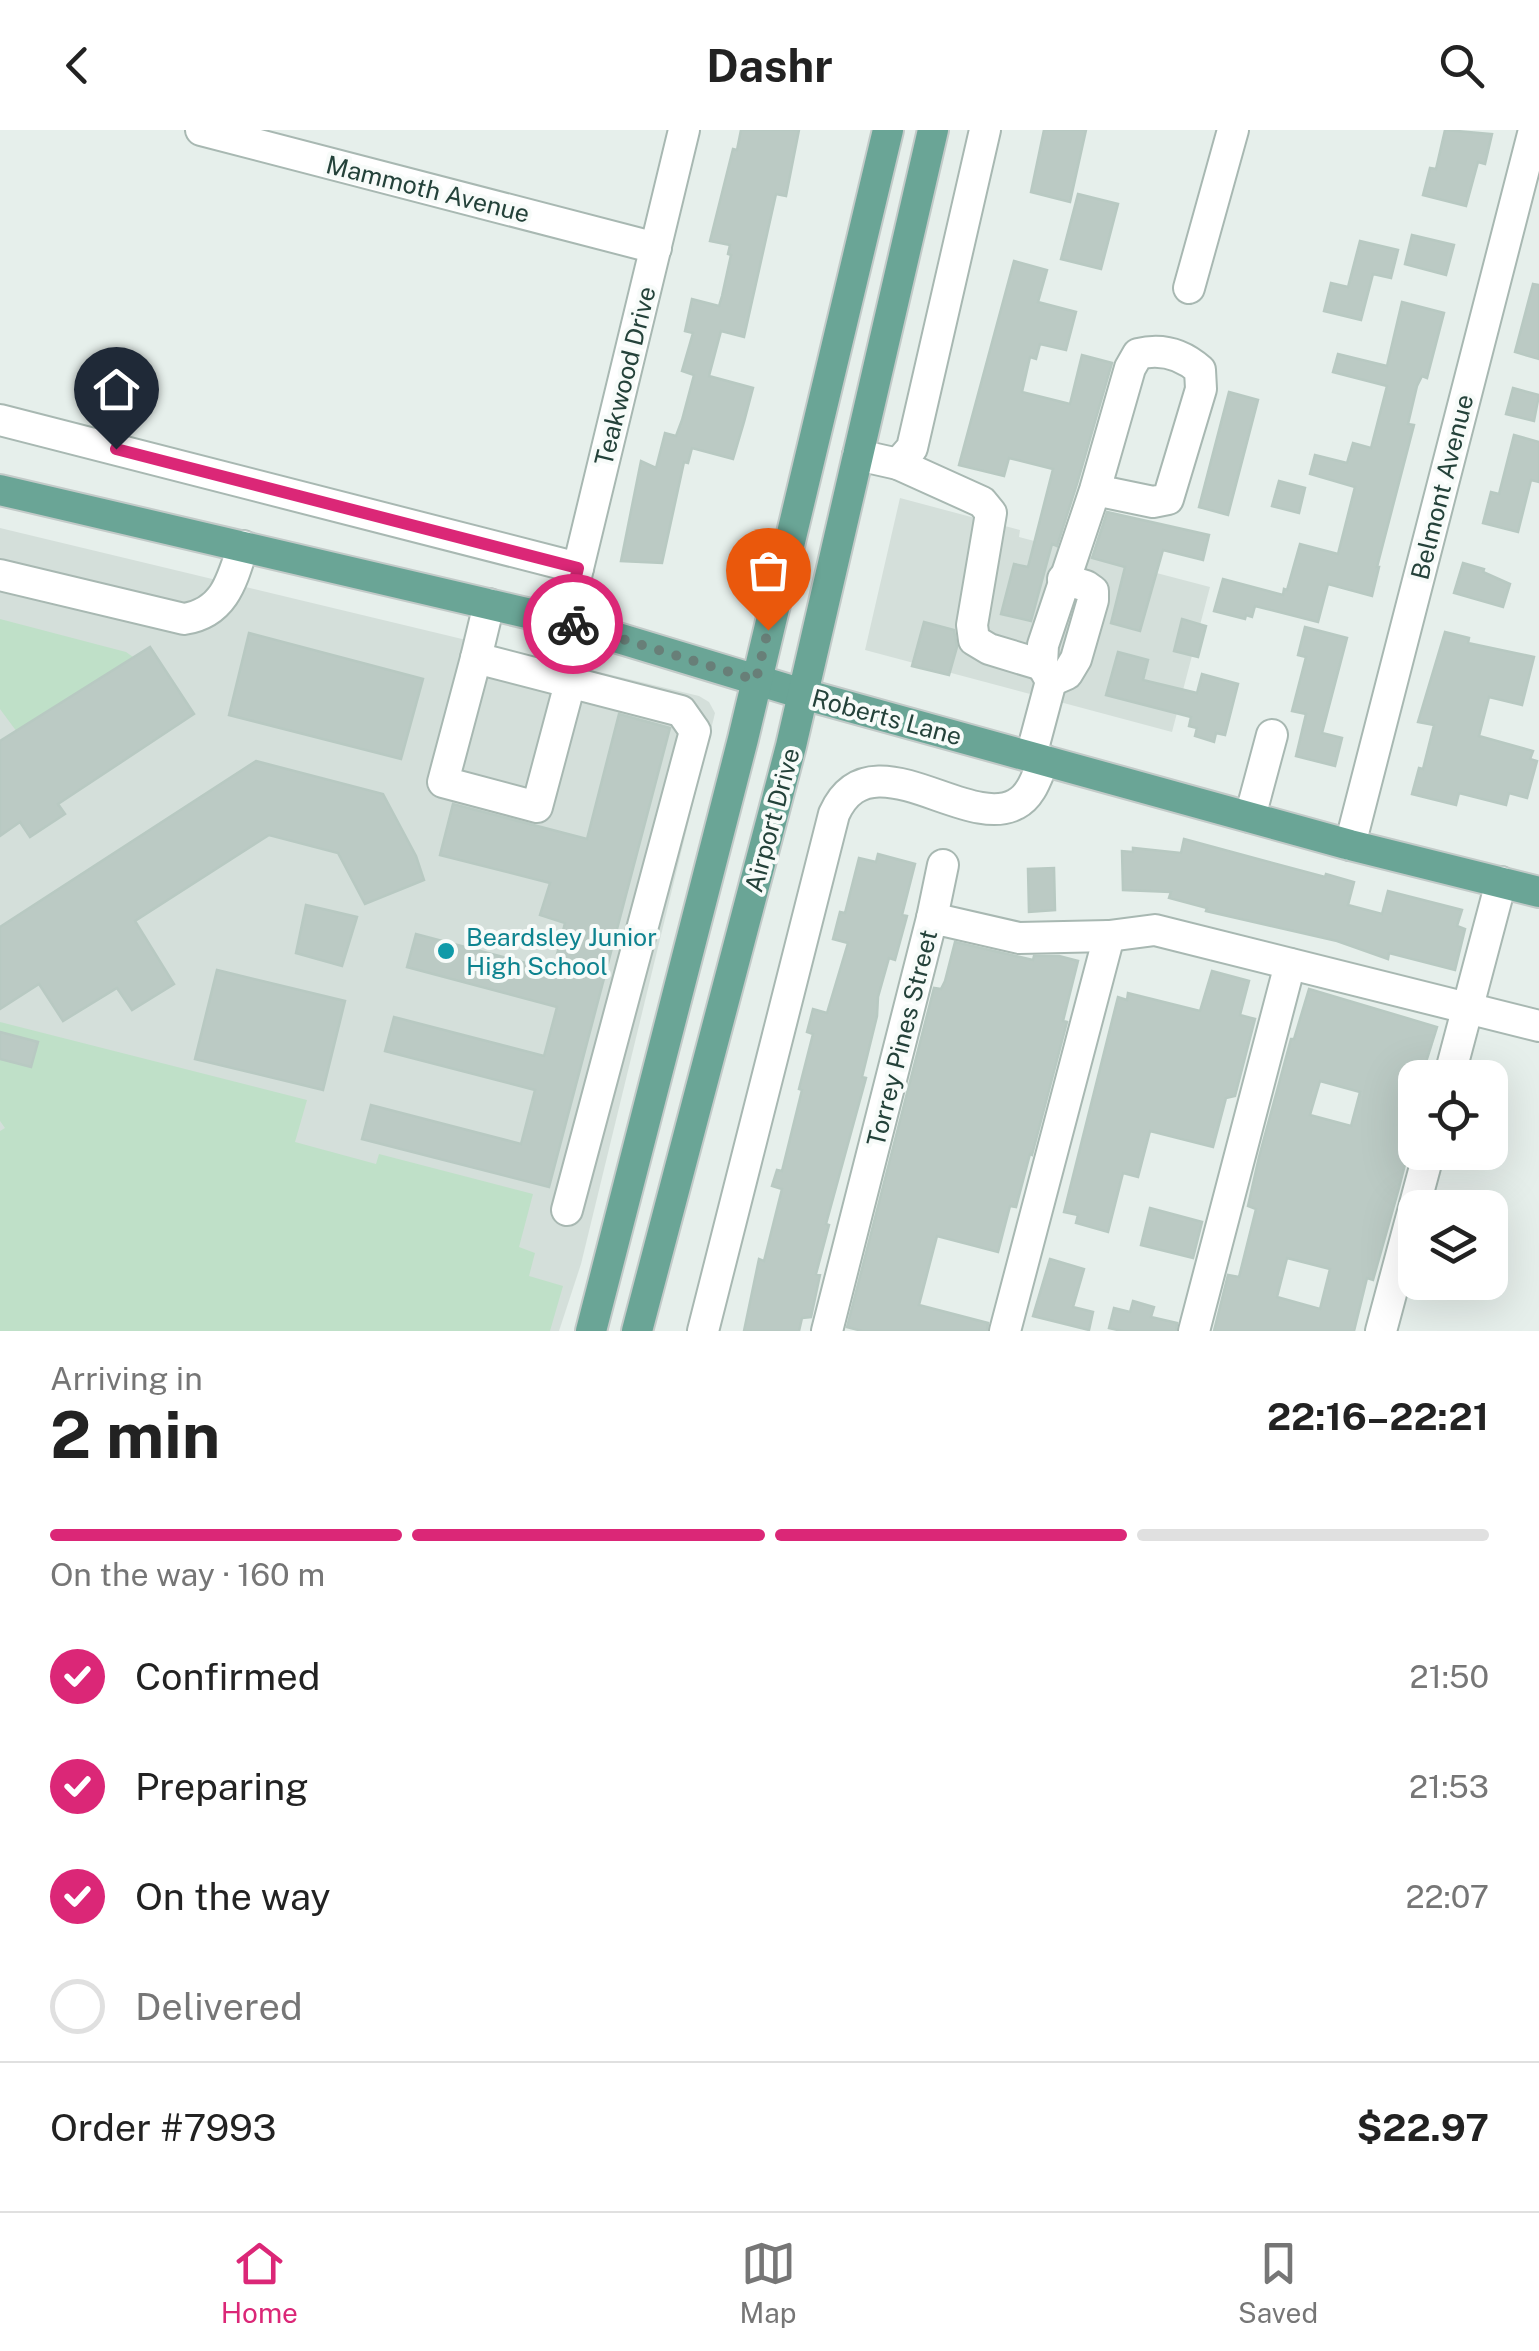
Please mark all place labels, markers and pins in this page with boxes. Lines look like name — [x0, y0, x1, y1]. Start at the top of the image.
pin — [74, 347, 159, 450]
pin — [726, 528, 811, 631]
place label: Beardsley Junior High School — [466, 922, 657, 981]
marker: Beardsley Junior High School — [435, 940, 457, 962]

